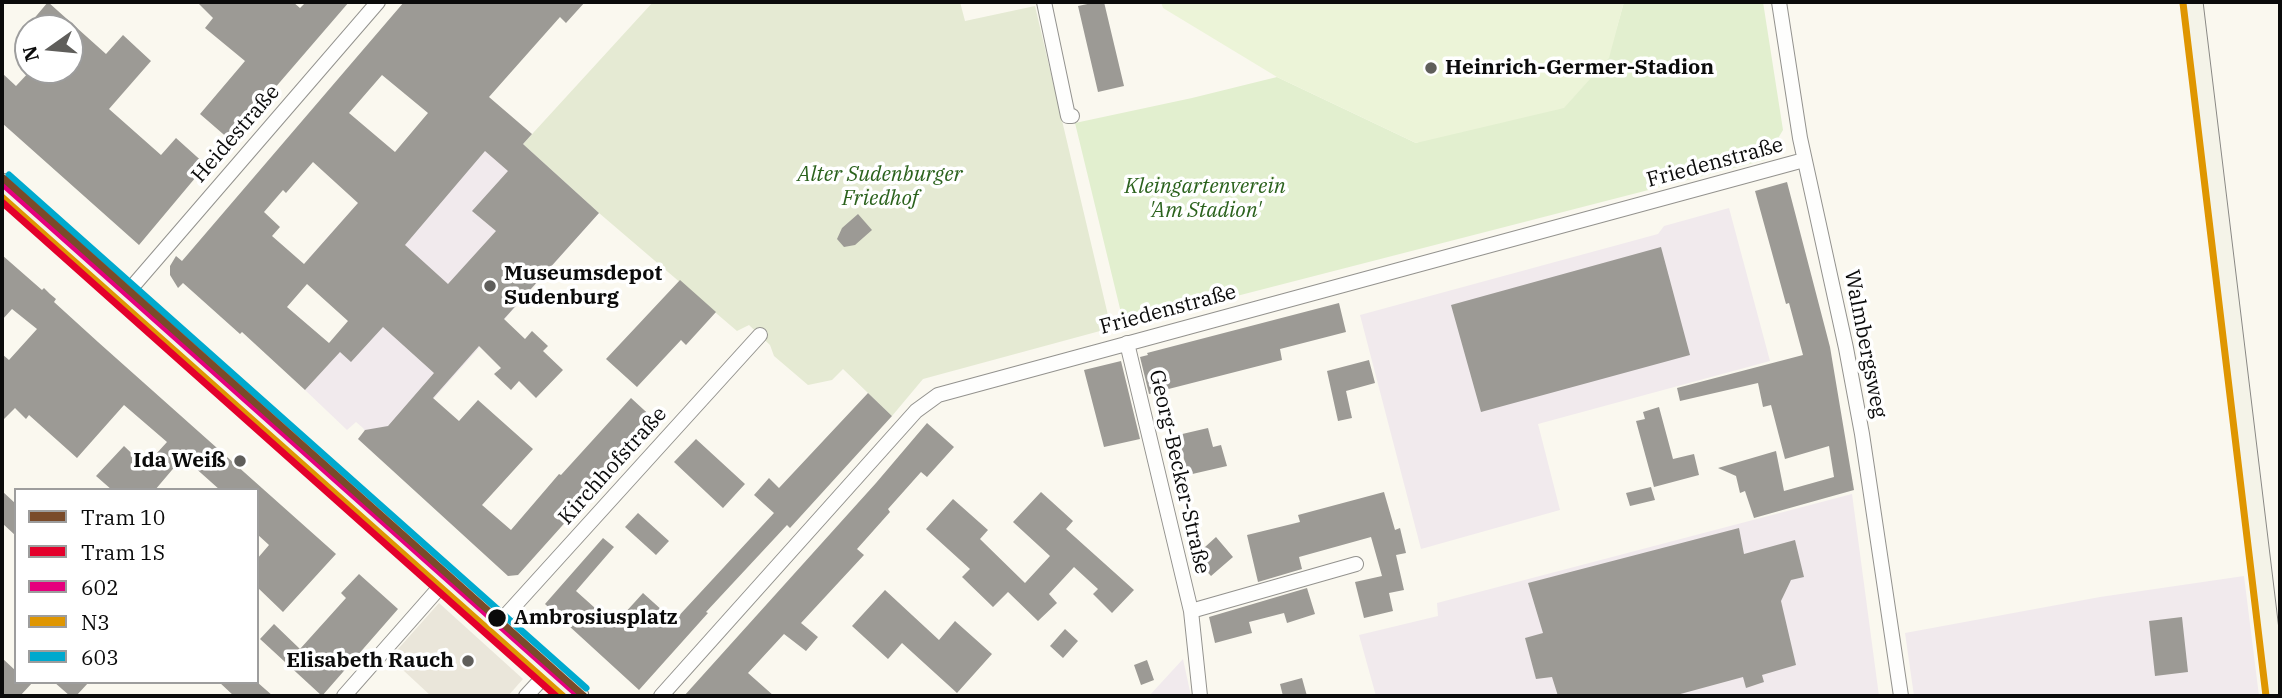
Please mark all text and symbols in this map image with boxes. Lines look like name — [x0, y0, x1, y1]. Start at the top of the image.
north arrow — [14, 14, 84, 84]
text: N — [17, 44, 44, 64]
place label: Heinrich-Germer-Stadion — [1445, 55, 1714, 81]
marker: Heinrich-Germer-Stadion — [1423, 60, 1439, 76]
street label: Heidestraße — [187, 80, 285, 188]
street label: Friedenstraße — [1644, 133, 1786, 193]
park label: Alter Sudenburger Friedhof — [797, 162, 963, 212]
park label: Kleingartenverein 'Am Stadion' — [1124, 174, 1286, 224]
place label: Museumsdepot Sudenburg — [504, 261, 662, 311]
street label: Walmbergsweg — [1838, 268, 1892, 420]
marker: Museumsdepot Sudenburg — [482, 278, 498, 294]
street label: Friedenstraße — [1097, 280, 1239, 340]
street label: Georg-Becker-Straße — [1143, 367, 1215, 577]
street label: Kirchhofstraße — [554, 402, 672, 530]
place label: Ida Weiß — [133, 448, 226, 474]
marker: Ida Weiß — [232, 453, 248, 469]
legend — [14, 488, 259, 684]
text: Tram 10 — [81, 503, 165, 531]
text: Tram 1S — [81, 538, 165, 566]
text: 602 — [81, 573, 119, 601]
place label: Ambrosiusplatz — [514, 605, 678, 631]
marker: Ambrosiusplatz — [486, 607, 508, 629]
text: N3 — [81, 608, 110, 636]
text: 603 — [81, 643, 119, 671]
place label: Elisabeth Rauch — [286, 648, 454, 674]
marker: Elisabeth Rauch — [460, 653, 476, 669]

